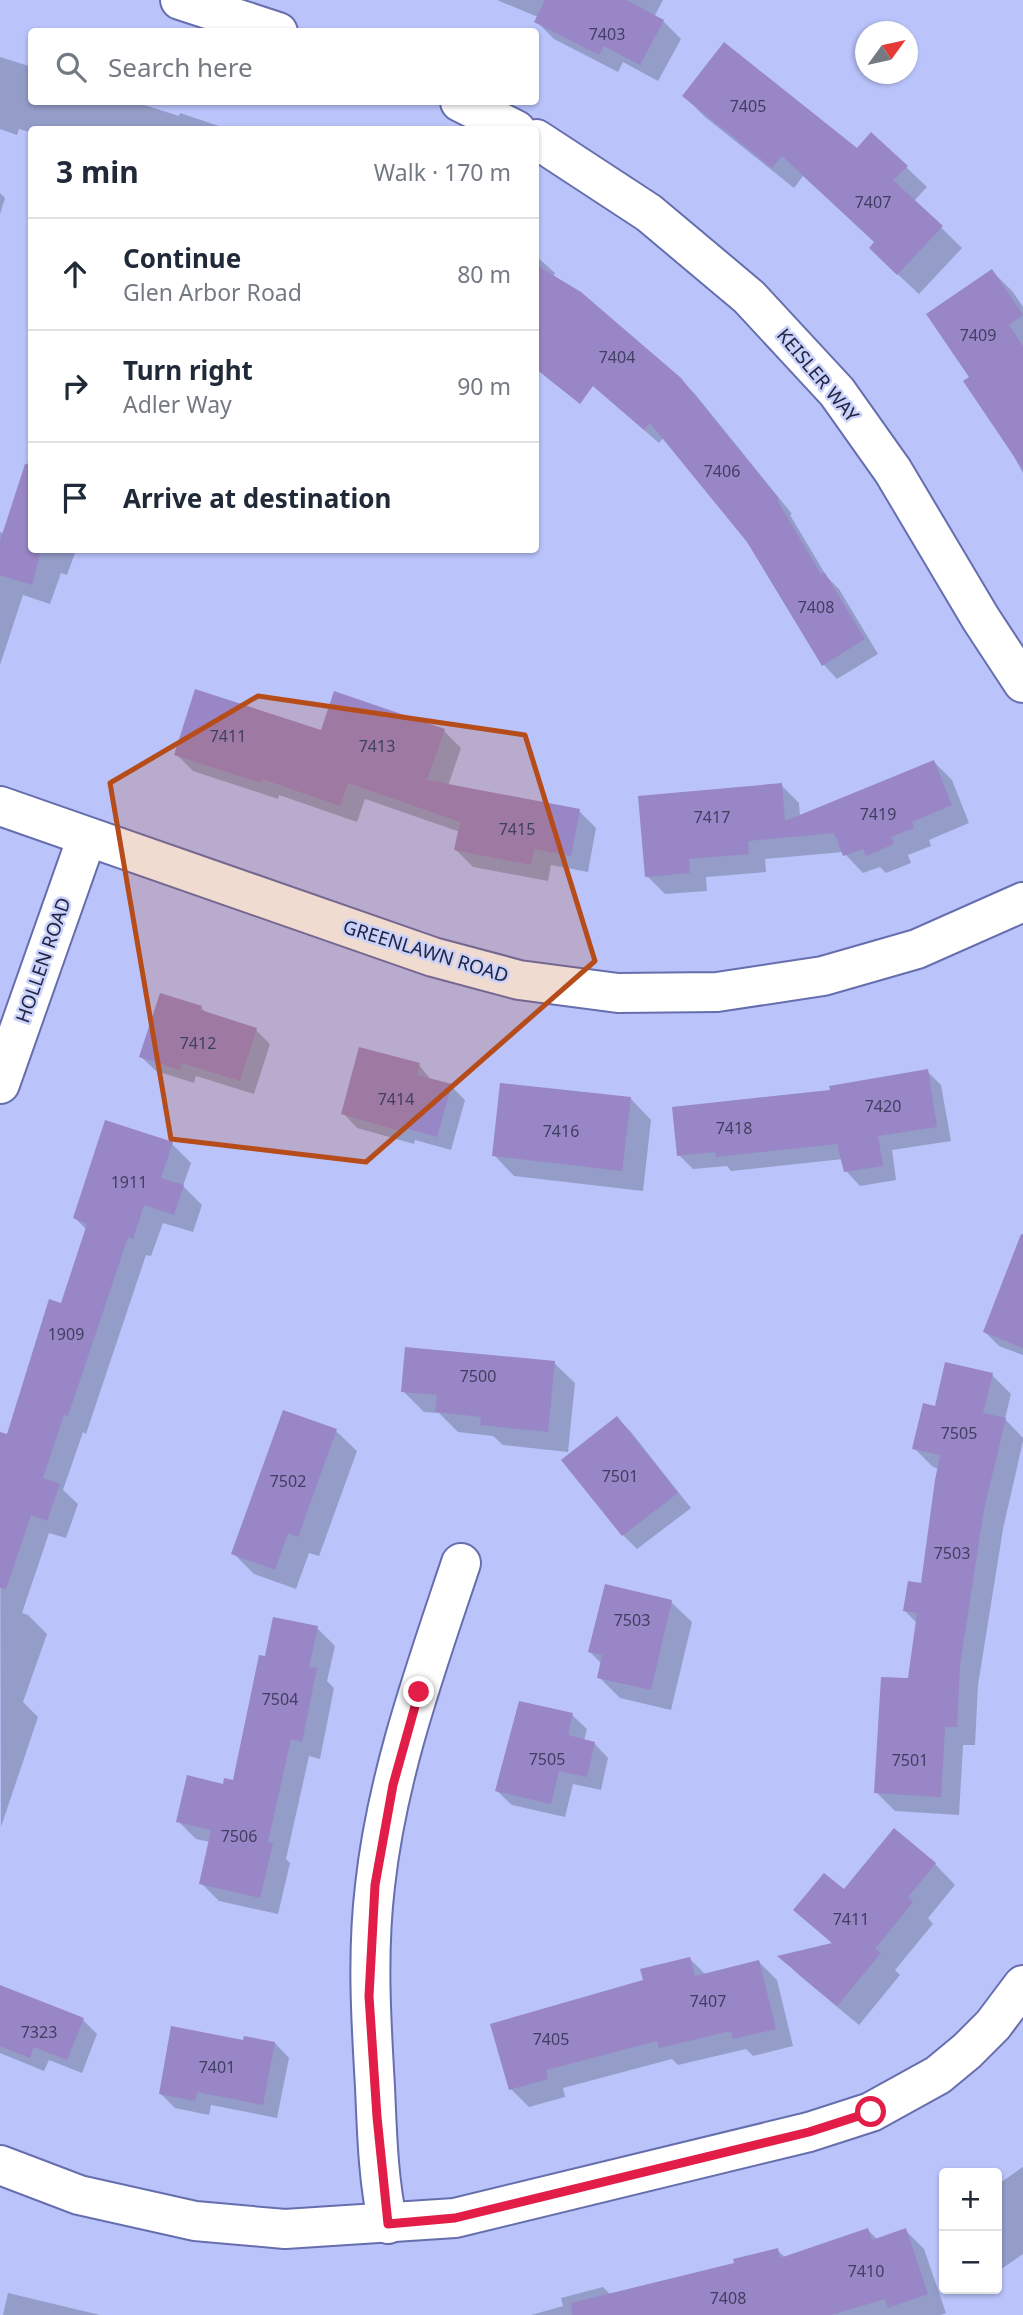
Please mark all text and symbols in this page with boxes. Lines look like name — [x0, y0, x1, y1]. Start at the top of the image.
north arrow — [855, 21, 918, 84]
house number: 7403 — [589, 23, 625, 45]
search box — [28, 28, 539, 105]
icon: search — [52, 48, 90, 86]
text: Search here — [108, 49, 253, 85]
house number: 7405 — [730, 95, 766, 117]
text: 3 min — [56, 151, 139, 192]
text: Walk · 170 m — [374, 156, 511, 188]
house number: 7407 — [855, 191, 891, 213]
text: Continue — [123, 240, 241, 276]
icon: ahead — [56, 255, 94, 293]
text: 80 m — [457, 258, 511, 290]
text: Glen Arbor Road — [123, 276, 302, 308]
street label: KEISLER WAY — [771, 323, 865, 428]
house number: 7409 — [960, 324, 996, 346]
house number: 7404 — [599, 346, 635, 368]
text: Turn right — [123, 352, 253, 388]
icon: right — [56, 367, 94, 405]
text: 90 m — [457, 370, 511, 402]
text: Adler Way — [123, 388, 232, 420]
house number: 7406 — [704, 460, 740, 482]
icon: arrive — [56, 479, 94, 517]
text: Arrive at destination — [123, 480, 392, 516]
house number: 7408 — [798, 596, 834, 618]
house number: 7411 — [210, 725, 246, 747]
house number: 7413 — [359, 735, 395, 757]
house number: 7419 — [860, 803, 896, 825]
house number: 7417 — [694, 806, 730, 828]
house number: 7415 — [499, 818, 535, 840]
street label: HOLLEN ROAD — [9, 894, 77, 1026]
street label: GREENLAWN ROAD — [340, 913, 512, 989]
house number: 7412 — [180, 1032, 216, 1054]
house number: 7414 — [378, 1088, 414, 1110]
house number: 7420 — [865, 1095, 901, 1117]
house number: 7418 — [716, 1117, 752, 1139]
house number: 7416 — [543, 1120, 579, 1142]
house number: 1911 — [111, 1171, 147, 1193]
house number: 1909 — [48, 1323, 84, 1345]
house number: 7500 — [460, 1365, 496, 1387]
house number: 7505 — [941, 1422, 977, 1444]
house number: 7501 — [602, 1465, 638, 1487]
house number: 7502 — [270, 1470, 306, 1492]
house number: 7503 — [934, 1542, 970, 1564]
house number: 7503 — [614, 1609, 650, 1631]
route end — [403, 1676, 434, 1707]
house number: 7504 — [262, 1688, 298, 1710]
house number: 7505 — [529, 1748, 565, 1770]
house number: 7501 — [892, 1749, 928, 1771]
house number: 7506 — [221, 1825, 257, 1847]
house number: 7411 — [833, 1908, 869, 1930]
house number: 7407 — [690, 1990, 726, 2012]
house number: 7323 — [21, 2021, 57, 2043]
house number: 7405 — [533, 2028, 569, 2050]
house number: 7401 — [199, 2056, 235, 2078]
route start — [855, 2096, 886, 2127]
map controls — [939, 2168, 1002, 2294]
button: + — [939, 2168, 1002, 2231]
button: − — [939, 2231, 1002, 2294]
house number: 7410 — [848, 2260, 884, 2282]
house number: 7408 — [710, 2287, 746, 2309]

